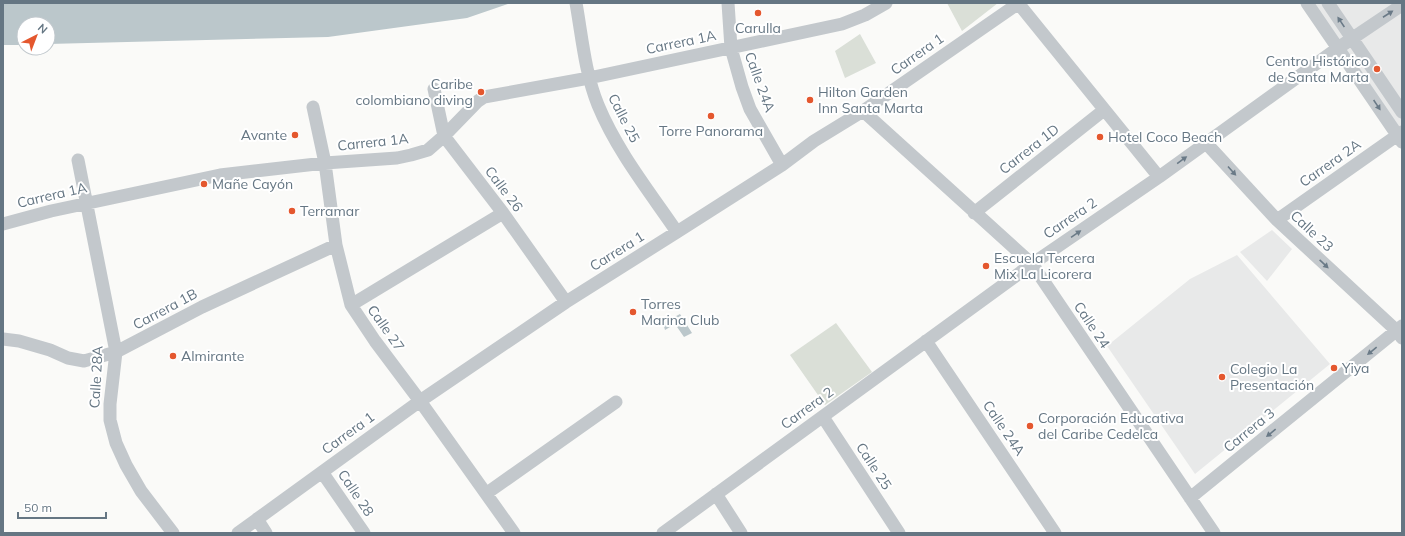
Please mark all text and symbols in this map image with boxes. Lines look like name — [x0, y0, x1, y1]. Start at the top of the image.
marker: Carulla — [753, 8, 763, 18]
one-way arrow — [1383, 10, 1394, 17]
north arrow — [16, 16, 56, 56]
one-way arrow — [1337, 17, 1345, 28]
place label: Carulla — [735, 19, 781, 37]
text: N — [35, 21, 50, 37]
street label: Carrera 1A — [644, 26, 718, 58]
street label: Carrera 1 — [887, 29, 947, 79]
street label: Calle 24A — [741, 49, 779, 115]
place label: Centro Histórico de Santa Marta — [1266, 52, 1369, 86]
marker: Centro Histórico de Santa Marta — [1372, 64, 1382, 74]
place label: Caribe colombiano diving — [355, 75, 473, 109]
place label: Hilton Garden Inn Santa Marta — [818, 83, 923, 117]
marker: Caribe colombiano diving — [476, 87, 486, 97]
street label: Calle 25 — [604, 91, 644, 145]
marker: Hilton Garden Inn Santa Marta — [805, 95, 815, 105]
one-way arrow — [1373, 99, 1381, 110]
marker: Torre Panorama — [706, 111, 716, 121]
street label: Carrera 1D — [995, 120, 1063, 178]
place label: Torre Panorama — [659, 122, 763, 140]
place label: Avante — [241, 126, 287, 144]
place label: Hotel Coco Beach — [1108, 128, 1222, 146]
street label: Carrera 1A — [337, 129, 410, 155]
marker: Avante — [290, 130, 300, 140]
marker: Hotel Coco Beach — [1095, 132, 1105, 142]
street label: Carrera 2A — [1296, 135, 1365, 191]
one-way arrow — [1177, 156, 1188, 164]
street label: Calle 26 — [481, 163, 527, 215]
one-way arrow — [1228, 166, 1237, 177]
place label: Mañe Cayón — [212, 175, 293, 193]
street label: Carrera 1A — [15, 178, 89, 212]
marker: Mañe Cayón — [199, 179, 209, 189]
street label: Carrera 2 — [1040, 194, 1100, 242]
place label: Terramar — [300, 202, 360, 220]
marker: Terramar — [287, 206, 297, 216]
street label: Calle 23 — [1287, 207, 1337, 255]
street label: Carrera 1 — [586, 227, 648, 275]
one-way arrow — [1070, 230, 1081, 238]
place label: Escuela Tercera Mix La Licorera — [994, 249, 1095, 283]
one-way arrow — [1319, 259, 1329, 268]
marker: Escuela Tercera Mix La Licorera — [981, 261, 991, 271]
street label: Carrera 1B — [130, 285, 200, 333]
place label: Torres Marina Club — [641, 295, 719, 329]
street label: Calle 24 — [1070, 298, 1114, 352]
street label: Calle 27 — [364, 301, 408, 355]
marker: Torres Marina Club — [628, 307, 638, 317]
street label: Calle 28A — [85, 344, 107, 409]
one-way arrow — [1366, 346, 1377, 355]
place label: Almirante — [181, 347, 244, 365]
marker: Almirante — [168, 351, 178, 361]
place label: Yiya — [1341, 359, 1370, 377]
place label: Colegio La Presentación — [1230, 360, 1314, 394]
marker: Yiya — [1329, 363, 1339, 373]
marker: Colegio La Presentación — [1217, 372, 1227, 382]
street label: Carrera 2 — [777, 383, 837, 433]
street label: Calle 24A — [979, 397, 1029, 460]
street label: Carrera 3 — [1220, 404, 1278, 456]
street label: Carrera 1 — [318, 408, 378, 458]
place label: Corporación Educativa del Caribe Cedelca — [1038, 409, 1184, 443]
marker: Corporación Educativa del Caribe Cedelca — [1025, 421, 1035, 431]
one-way arrow — [1265, 428, 1276, 437]
street label: Calle 25 — [852, 439, 896, 493]
street label: Calle 28 — [334, 466, 378, 520]
scale bar — [18, 494, 106, 520]
text: 50 m — [24, 500, 52, 515]

